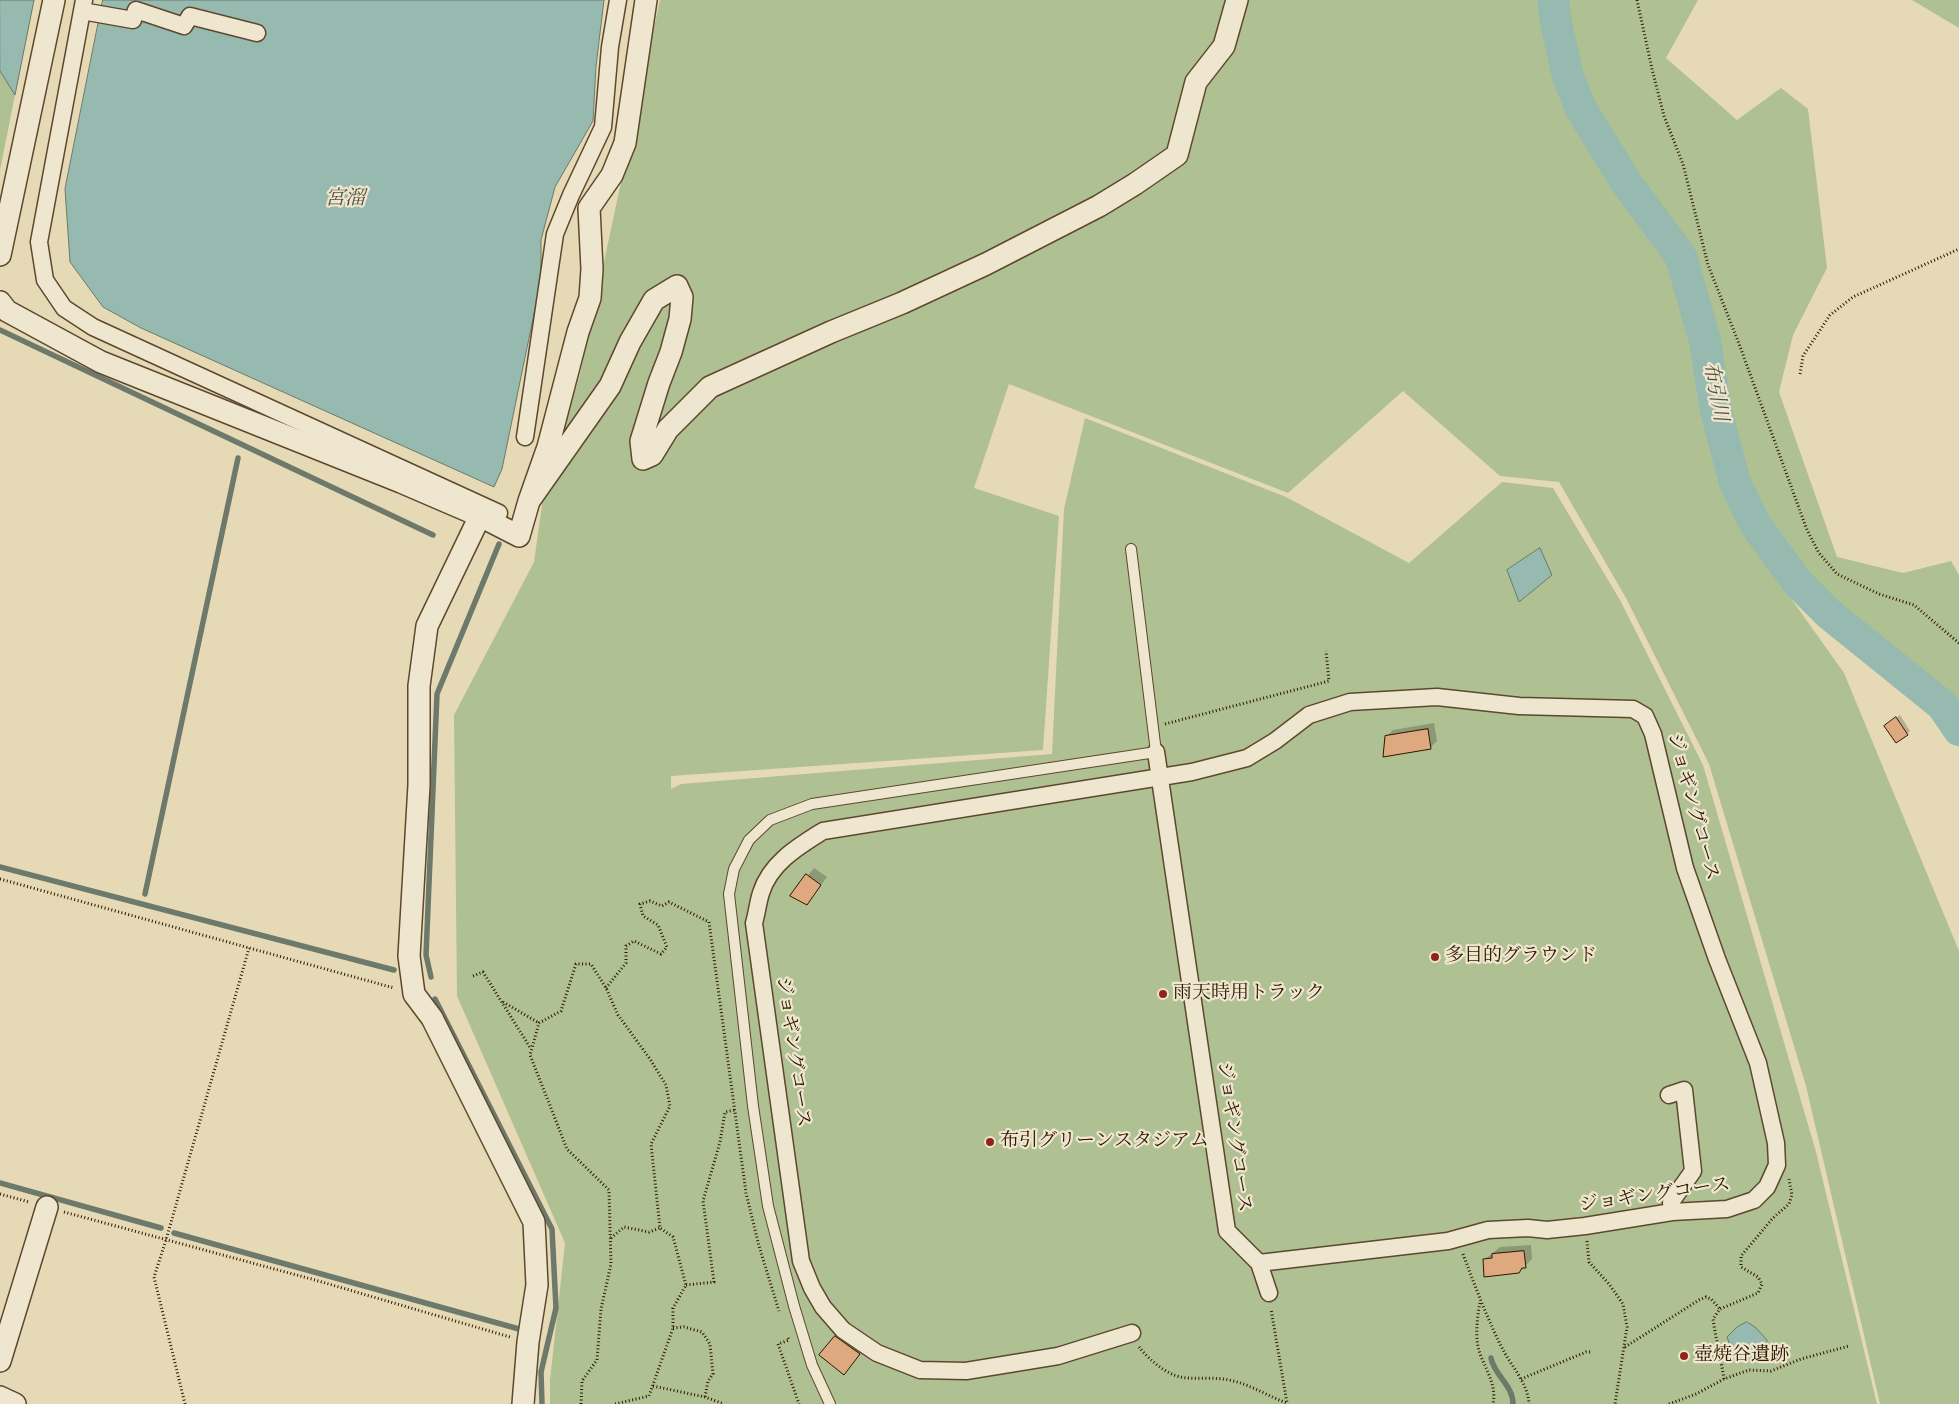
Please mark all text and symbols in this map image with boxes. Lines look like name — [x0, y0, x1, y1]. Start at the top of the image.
water label: 宮溜 — [325, 188, 365, 212]
water label: 布引川 — [1696, 360, 1732, 424]
street label: ジョギングコース — [1661, 731, 1723, 883]
place label: 多目的グラウンド — [1445, 946, 1597, 968]
marker: 多目的グラウンド — [1429, 951, 1441, 963]
street label: ジョギングコース — [770, 975, 814, 1129]
place label: 雨天時用トラック — [1173, 983, 1325, 1005]
marker: 雨天時用トラック — [1157, 988, 1169, 1000]
street label: ジョギングコース — [1211, 1060, 1255, 1214]
place label: 布引グリーンスタジアム — [1000, 1131, 1209, 1153]
marker: 布引グリーンスタジアム — [984, 1136, 996, 1148]
street label: ジョギングコース — [1578, 1174, 1732, 1218]
place label: 壺焼谷遺跡 — [1694, 1345, 1789, 1367]
marker: 壺焼谷遺跡 — [1678, 1350, 1690, 1362]

